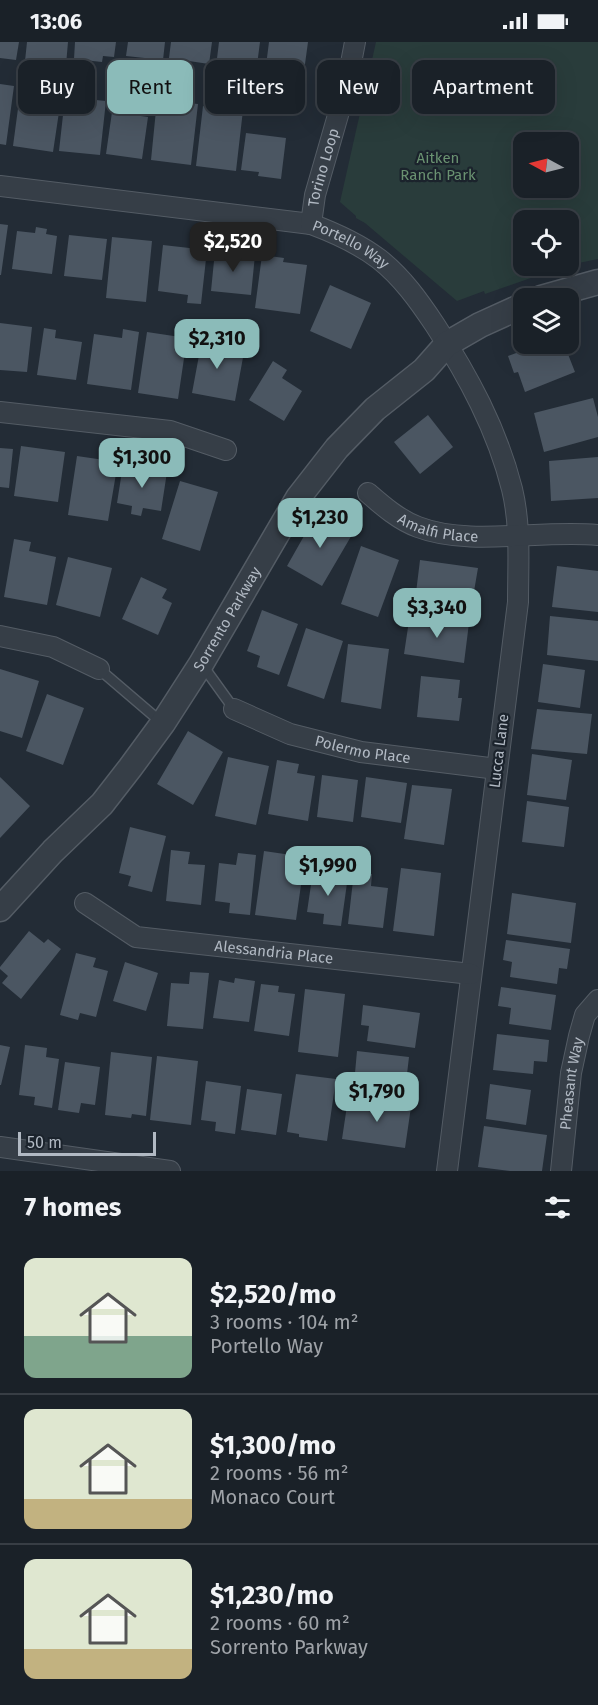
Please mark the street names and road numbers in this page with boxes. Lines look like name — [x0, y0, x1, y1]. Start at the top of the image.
street label: Torino Loop — [304, 126, 343, 208]
street label: Portello Way — [310, 216, 393, 273]
street label: Amalfi Place — [395, 510, 479, 546]
street label: Sorrento Parkway — [189, 563, 265, 675]
street label: Lucca Lane — [486, 713, 512, 789]
street label: Polermo Place — [313, 732, 412, 767]
street label: Alessandria Place — [214, 937, 334, 968]
street label: Pheasant Way — [556, 1035, 588, 1131]

